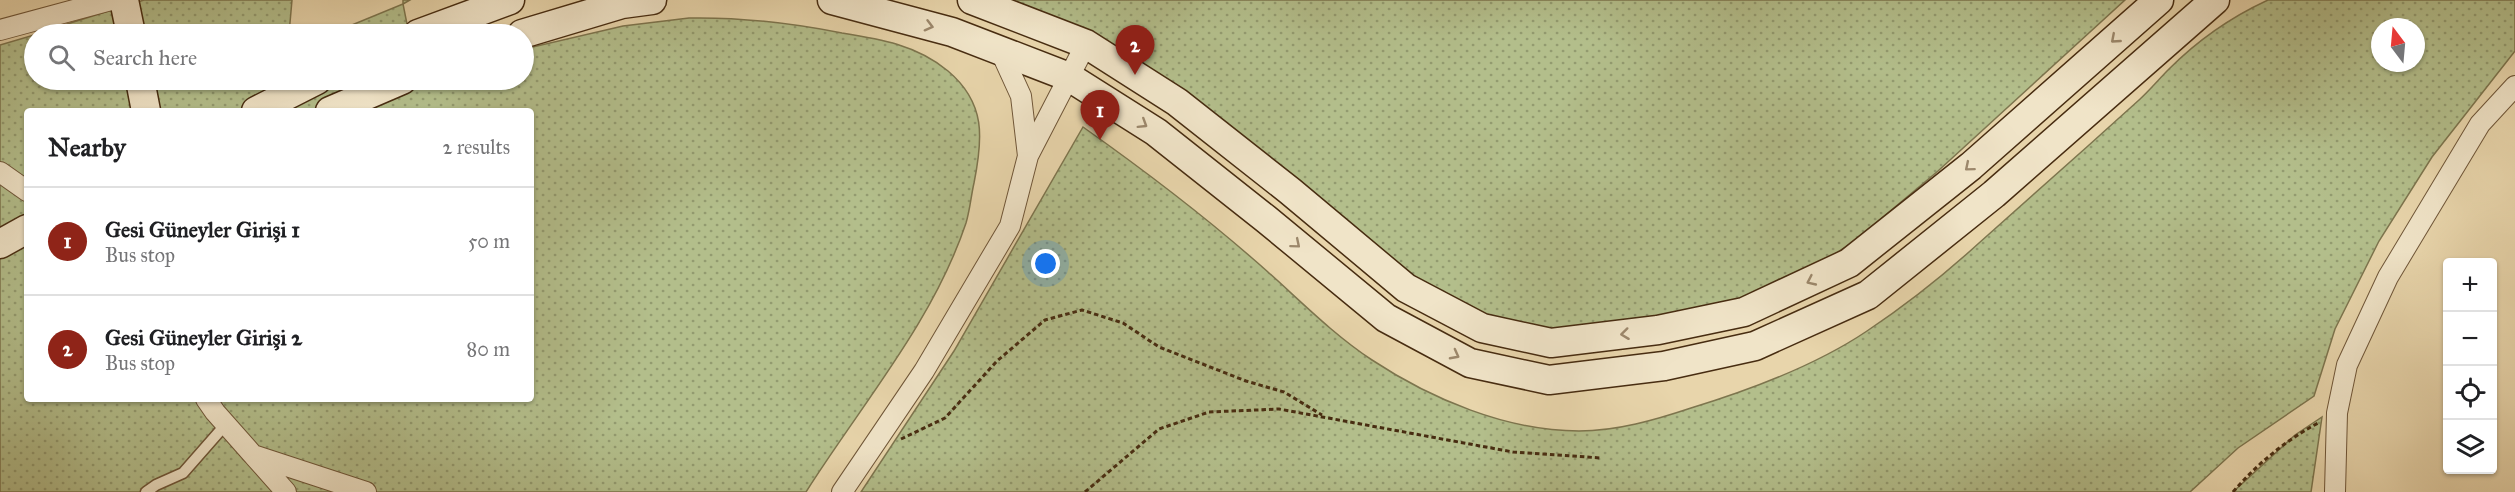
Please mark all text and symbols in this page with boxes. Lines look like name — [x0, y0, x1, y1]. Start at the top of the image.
one-way arrow — [924, 18, 934, 31]
north arrow — [2371, 18, 2425, 72]
search box — [24, 24, 534, 90]
pin: 2 — [1116, 26, 1154, 75]
one-way arrow — [2112, 32, 2122, 43]
icon: search — [45, 41, 78, 74]
text: Search here — [93, 44, 197, 71]
pin: 1 — [1080, 90, 1120, 140]
one-way arrow — [1137, 116, 1147, 128]
text: Nearby — [48, 131, 126, 163]
text: 2 results — [442, 135, 510, 159]
one-way arrow — [1965, 160, 1976, 171]
text: Gesi Güneyler Girişi 1 — [105, 216, 300, 243]
text: 1 — [64, 229, 71, 253]
text: 50 m — [468, 229, 510, 253]
one-way arrow — [1290, 237, 1301, 248]
text: Bus stop — [105, 243, 175, 267]
your location — [1031, 249, 1060, 278]
map controls — [2443, 258, 2497, 474]
button: + — [2443, 258, 2497, 312]
one-way arrow — [1807, 273, 1818, 285]
button: − — [2443, 312, 2497, 366]
text: Gesi Güneyler Girişi 2 — [105, 324, 302, 351]
one-way arrow — [1621, 327, 1630, 340]
text: 2 — [63, 337, 72, 361]
text: 80 m — [467, 337, 510, 361]
one-way arrow — [1449, 348, 1460, 359]
text: Bus stop — [105, 351, 175, 375]
button: locate — [2443, 366, 2497, 420]
button: layers — [2443, 420, 2497, 474]

